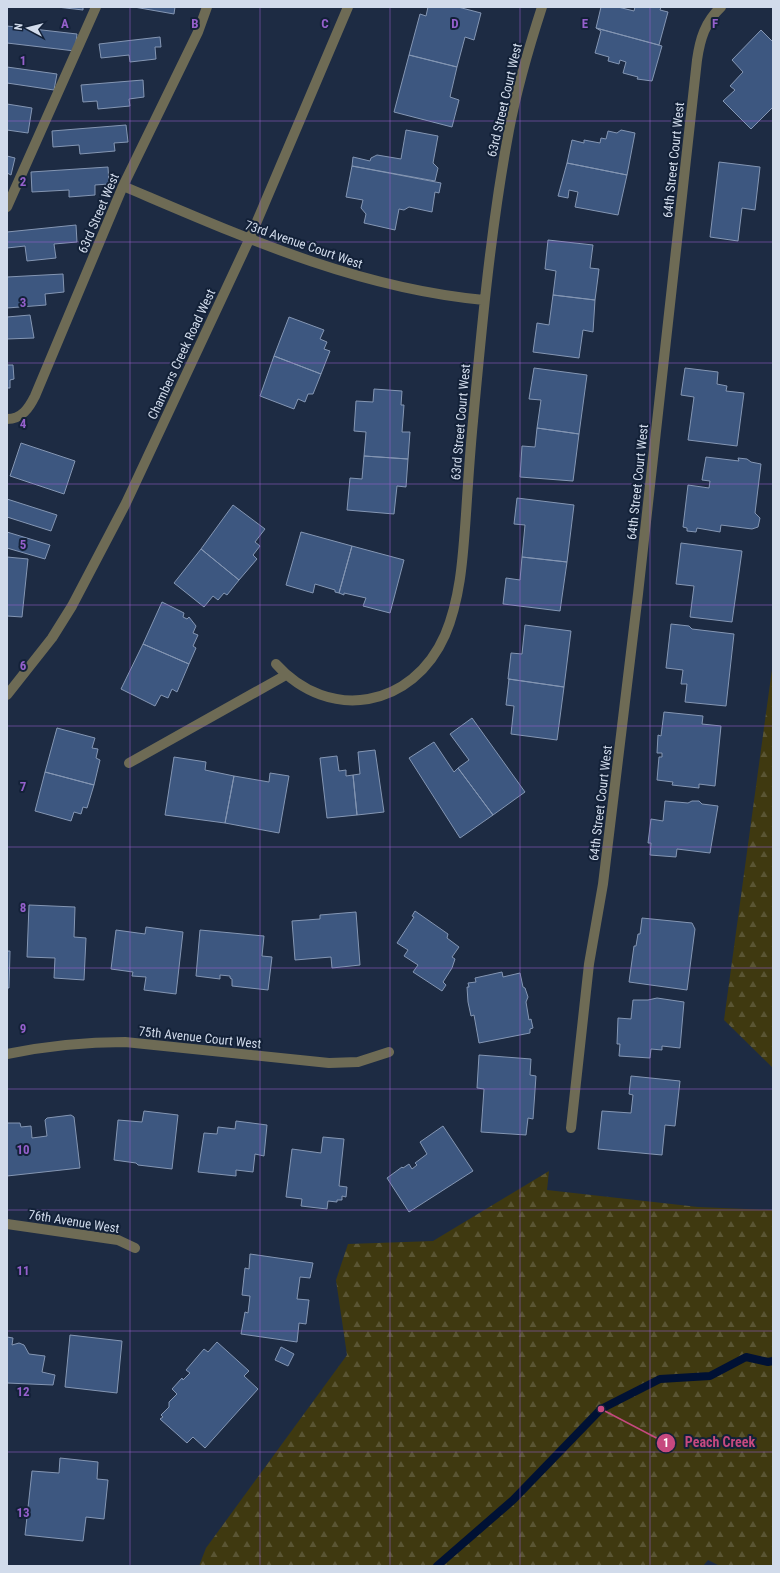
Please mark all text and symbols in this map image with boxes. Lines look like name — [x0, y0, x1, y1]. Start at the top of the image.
north arrow — [8, 8, 48, 48]
text: A — [61, 16, 69, 31]
text: B — [191, 16, 199, 31]
text: C — [321, 16, 329, 31]
text: D — [451, 16, 459, 31]
text: E — [582, 16, 589, 31]
text: F — [712, 16, 718, 31]
text: N — [12, 22, 25, 31]
street label: 63rd Street Court West — [484, 42, 525, 159]
text: 1 — [20, 53, 26, 68]
street label: 64th Street Court West — [660, 101, 687, 219]
street label: 63rd Street West — [75, 171, 122, 255]
text: 2 — [20, 174, 27, 189]
street label: 73rd Avenue Court West — [243, 217, 365, 272]
street label: Chambers Creek Road West — [145, 287, 218, 422]
text: 3 — [20, 295, 26, 310]
street label: 63rd Street Court West — [448, 363, 473, 481]
text: 4 — [20, 416, 27, 431]
street label: 64th Street Court West — [624, 423, 651, 541]
text: 5 — [20, 537, 27, 552]
text: 6 — [20, 658, 27, 673]
street label: 64th Street Court West — [586, 744, 615, 862]
text: 7 — [20, 779, 27, 794]
text: 8 — [20, 900, 26, 915]
text: 9 — [20, 1021, 26, 1036]
street label: 75th Avenue Court West — [138, 1024, 262, 1051]
text: 10 — [16, 1142, 30, 1157]
street label: 76th Avenue West — [27, 1207, 121, 1236]
text: 11 — [16, 1263, 30, 1278]
text: 12 — [16, 1384, 30, 1399]
callout: Peach Creek — [656, 1430, 763, 1456]
text: Peach Creek — [685, 1434, 755, 1450]
text: 1 — [663, 1436, 669, 1450]
text: 13 — [16, 1505, 30, 1520]

